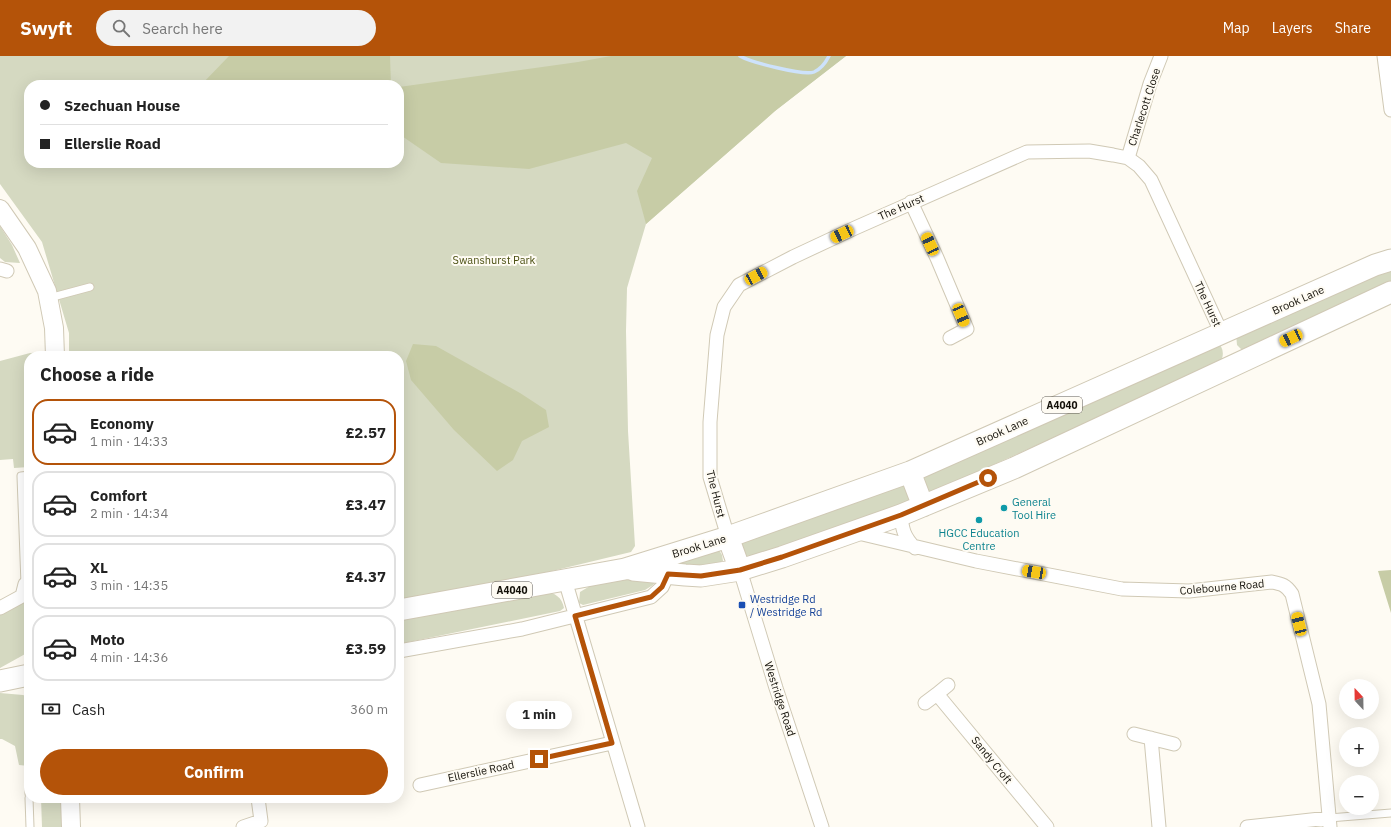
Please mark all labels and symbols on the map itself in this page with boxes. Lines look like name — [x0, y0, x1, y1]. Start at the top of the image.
street label: Charlecott Close — [1125, 66, 1163, 148]
street label: The Hurst — [876, 191, 926, 223]
car — [829, 223, 855, 245]
car — [919, 231, 941, 257]
park label: Swanshurst Park — [453, 253, 536, 267]
car — [743, 265, 769, 287]
street label: The Hurst — [1191, 279, 1225, 329]
street label: Brook Lane — [1270, 282, 1326, 318]
car — [951, 302, 971, 328]
car — [1278, 327, 1304, 349]
road number: A4040 — [1042, 397, 1082, 413]
street label: Brook Lane — [974, 413, 1030, 449]
street label: The Hurst — [703, 469, 729, 519]
route start — [979, 469, 997, 487]
place label: General Tool Hire — [1012, 495, 1056, 522]
marker: General Tool Hire — [999, 503, 1009, 513]
marker: HGCC Education Centre — [974, 515, 984, 525]
place label: HGCC Education Centre — [939, 526, 1019, 553]
street label: Brook Lane — [670, 531, 728, 561]
car — [1021, 564, 1047, 580]
street label: Colebourne Road — [1179, 576, 1265, 598]
road number: A4040 — [492, 582, 532, 598]
place label: Westridge Rd / Westridge Rd — [750, 592, 822, 619]
marker: Westridge Rd / Westridge Rd — [737, 600, 747, 610]
car — [1290, 611, 1308, 637]
street label: Westridge Road — [761, 660, 799, 738]
north arrow — [1339, 679, 1379, 719]
callout: 1 min — [506, 701, 572, 729]
street label: Sandy Croft — [969, 733, 1016, 787]
route end — [530, 750, 548, 768]
street label: Ellerslie Road — [447, 757, 515, 785]

